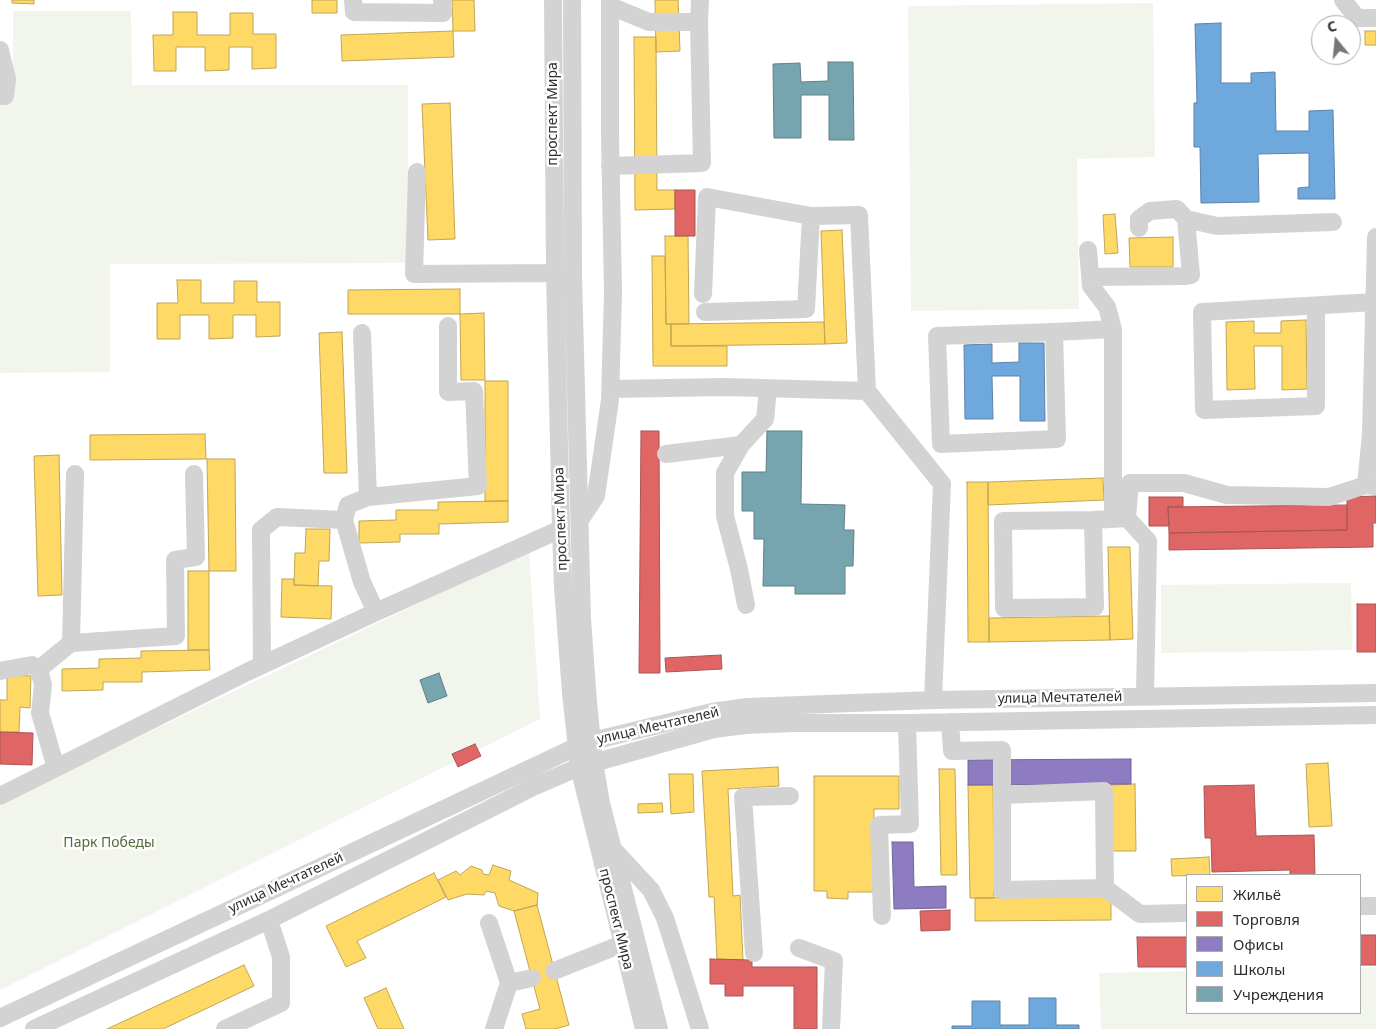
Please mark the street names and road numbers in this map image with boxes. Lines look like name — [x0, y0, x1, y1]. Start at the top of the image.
street label: проспект Мира — [545, 62, 561, 166]
street label: проспект Мира — [551, 467, 571, 571]
street label: улица Мечтателей — [998, 689, 1122, 707]
street label: улица Мечтателей — [595, 704, 721, 748]
street label: улица Мечтателей — [226, 849, 346, 917]
street label: проспект Мира — [595, 867, 637, 971]

